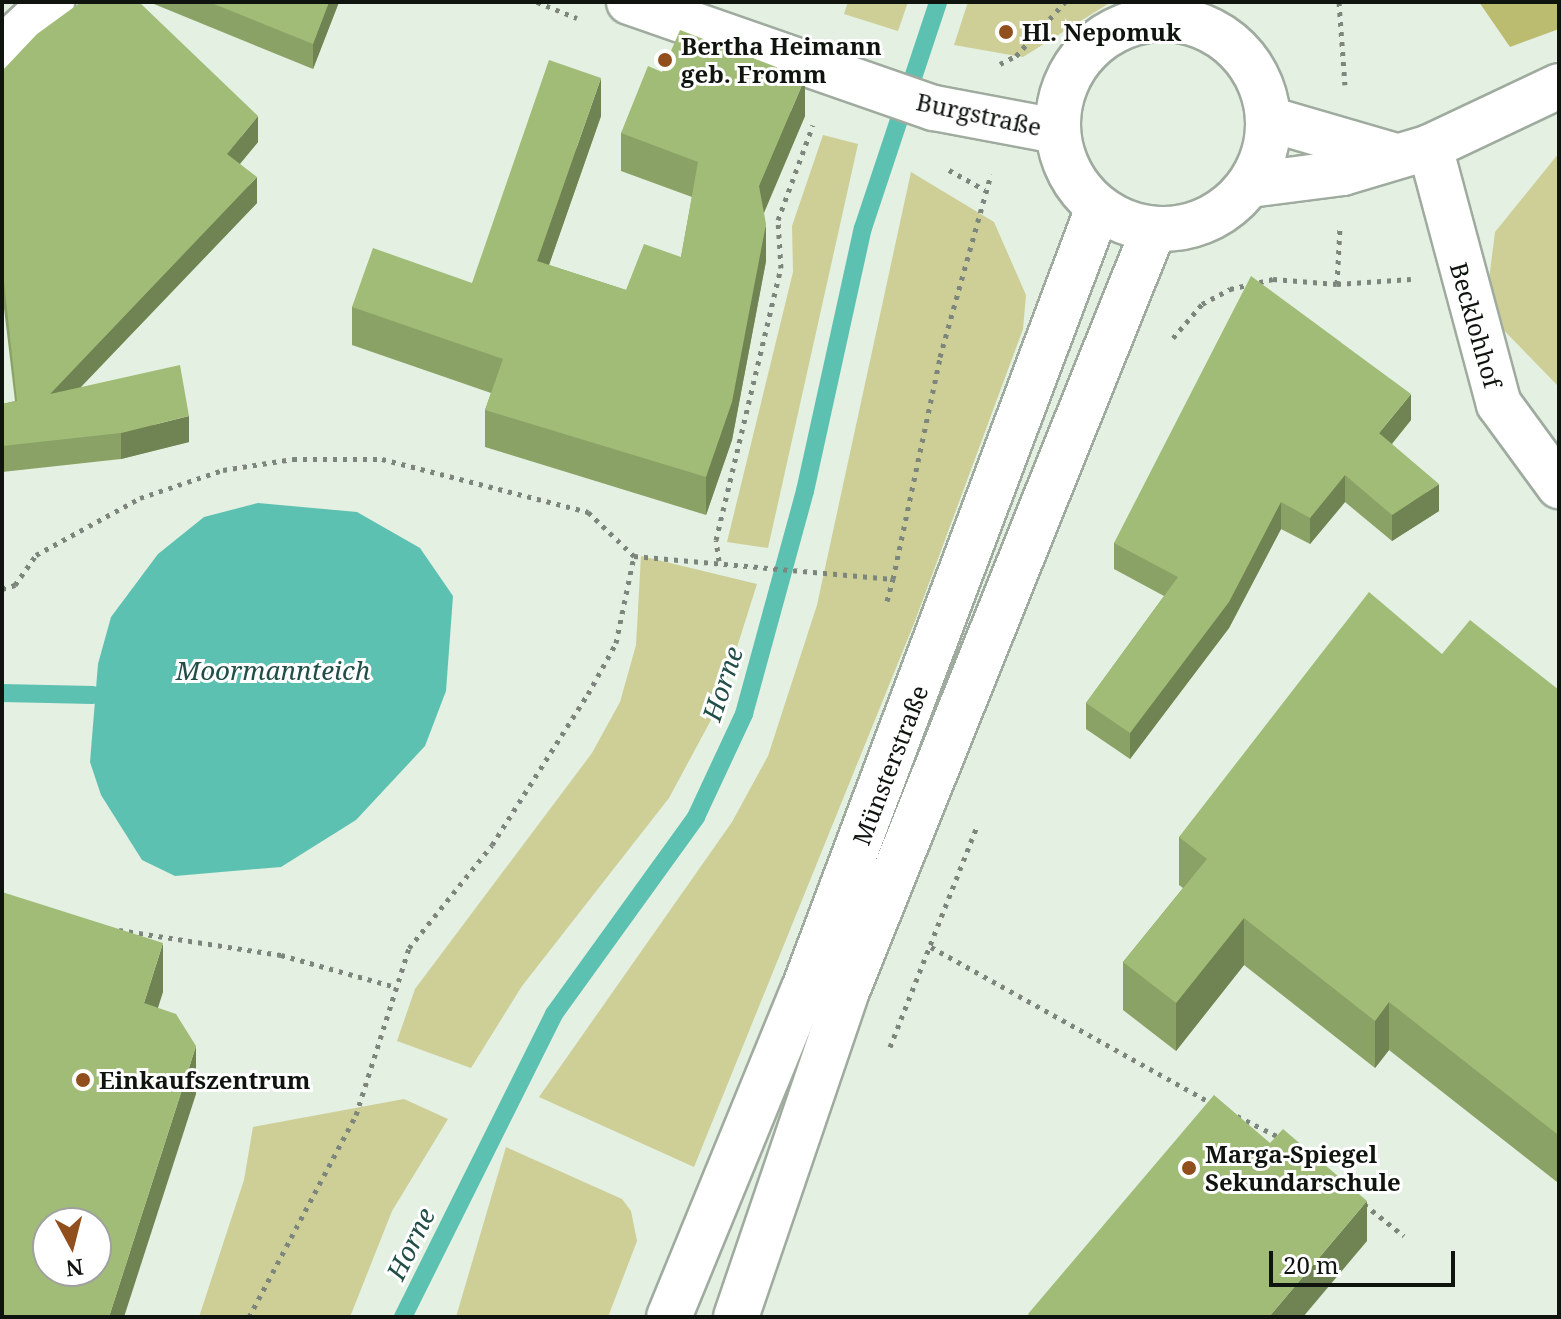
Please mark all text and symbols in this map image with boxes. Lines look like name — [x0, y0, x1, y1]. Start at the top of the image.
place label: Hl. Nepomuk — [1022, 18, 1181, 46]
marker: Hl. Nepomuk — [997, 23, 1015, 41]
place label: Bertha Heimann geb. Fromm — [681, 32, 882, 88]
marker: Bertha Heimann geb. Fromm — [656, 51, 674, 69]
street label: Burgstraße — [914, 87, 1044, 141]
street label: Becklohhof — [1444, 259, 1508, 391]
water label: Horne — [696, 643, 750, 725]
water label: Moormannteich — [176, 655, 370, 687]
street label: Münsterstraße — [846, 681, 934, 849]
place label: Einkaufszentrum — [99, 1066, 311, 1094]
marker: Einkaufszentrum — [74, 1071, 92, 1089]
place label: Marga-Spiegel Sekundarschule — [1205, 1140, 1401, 1196]
marker: Marga-Spiegel Sekundarschule — [1180, 1159, 1198, 1177]
water label: Horne — [380, 1203, 442, 1285]
north arrow — [32, 1207, 112, 1287]
scale bar — [1273, 1235, 1459, 1285]
text: 20 m — [1283, 1248, 1339, 1281]
text: N — [64, 1253, 85, 1285]

